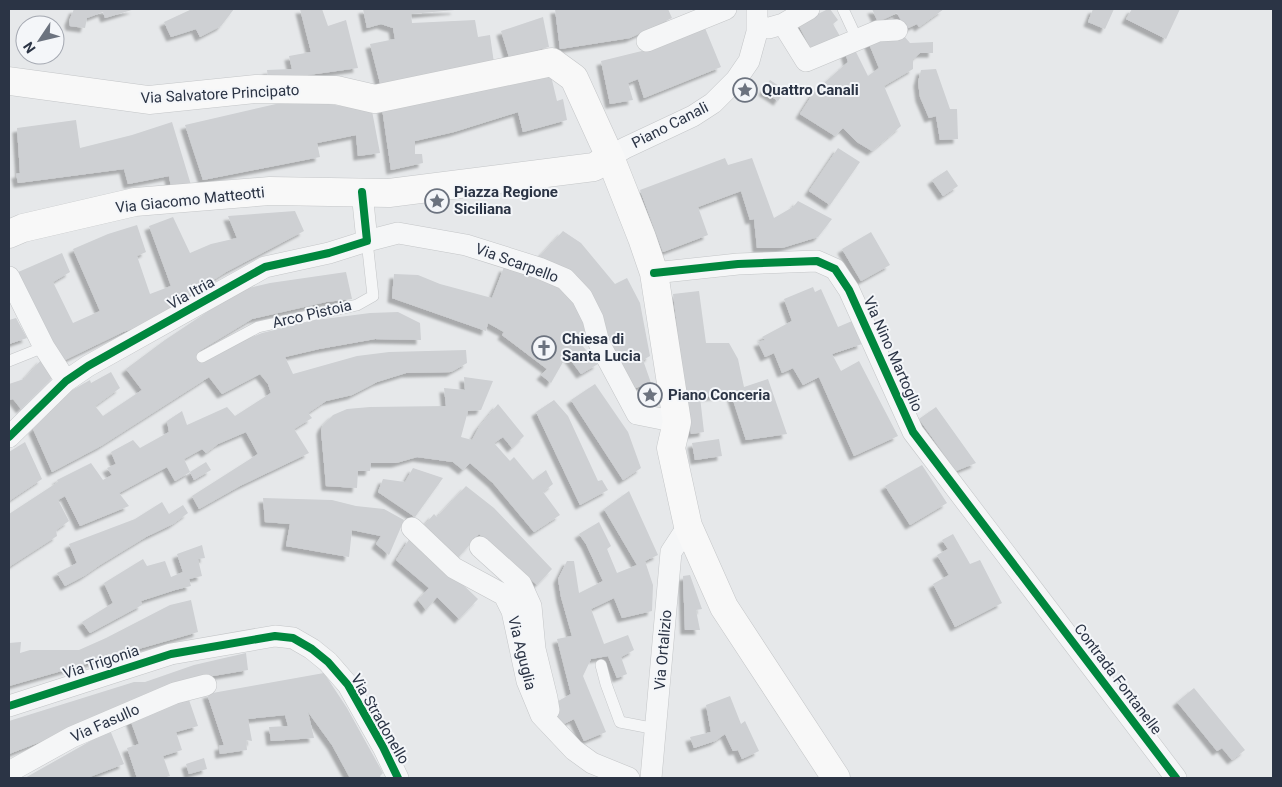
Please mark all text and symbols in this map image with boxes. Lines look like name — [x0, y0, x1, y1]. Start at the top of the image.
north arrow — [15, 15, 65, 65]
text: N — [20, 39, 39, 56]
place icon: Quattro Canali — [732, 77, 758, 103]
street label: Via Salvatore Principato — [140, 81, 300, 107]
place label: Quattro Canali — [762, 81, 859, 99]
street label: Piano Canali — [629, 98, 711, 152]
street label: Via Giacomo Matteotti — [114, 183, 266, 217]
place label: Piazza Regione Siciliana — [454, 183, 558, 218]
place icon: Piazza Regione Siciliana — [424, 188, 450, 214]
street label: Via Scarpello — [473, 240, 561, 286]
street label: Via Itria — [164, 273, 218, 313]
street label: Via Nino Martoglio — [860, 294, 926, 414]
street label: Arco Pistoia — [271, 296, 353, 332]
place label: Chiesa di Santa Lucia — [562, 330, 641, 365]
church icon: Chiesa di Santa Lucia — [531, 335, 557, 361]
place icon: Piano Conceria — [637, 382, 663, 408]
place label: Piano Conceria — [668, 386, 770, 404]
street label: Via Ortalizio — [651, 609, 675, 691]
street label: Via Aguglia — [504, 614, 540, 692]
street label: Contrada Fontanelle — [1070, 620, 1166, 738]
street label: Via Trigonia — [61, 641, 141, 683]
street label: Via Stradonello — [347, 671, 413, 767]
street label: Via Fasullo — [68, 700, 142, 746]

